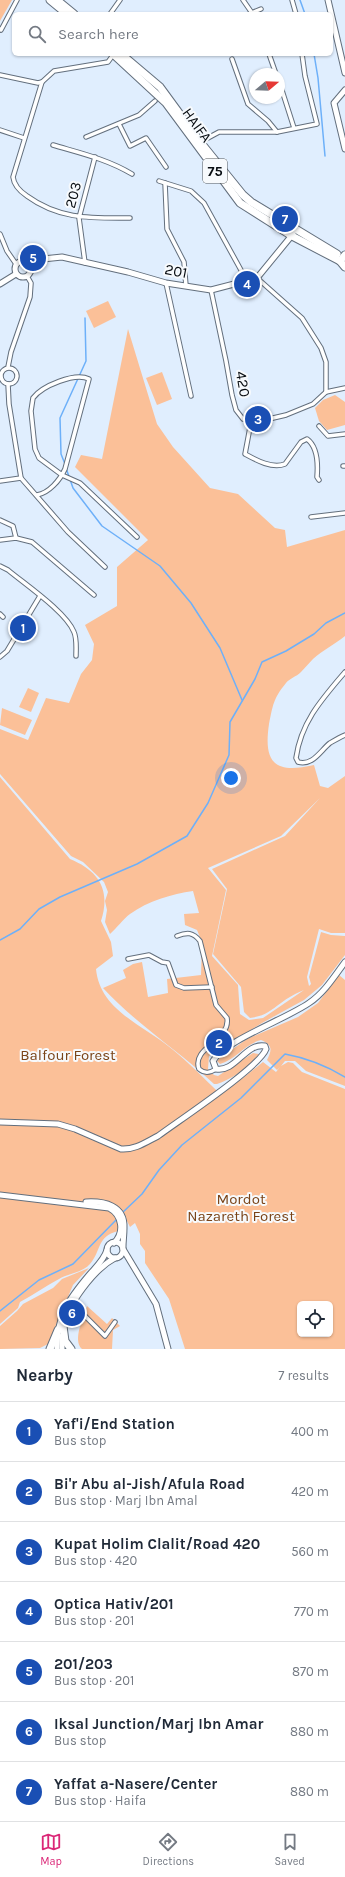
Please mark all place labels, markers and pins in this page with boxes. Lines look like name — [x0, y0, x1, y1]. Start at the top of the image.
pin: 7 — [272, 204, 298, 234]
pin: 5 — [20, 243, 46, 273]
pin: 4 — [234, 269, 260, 299]
pin: 3 — [245, 404, 271, 434]
pin: 1 — [10, 613, 36, 643]
pin: 2 — [206, 1028, 232, 1058]
pin: 6 — [59, 1298, 85, 1328]

